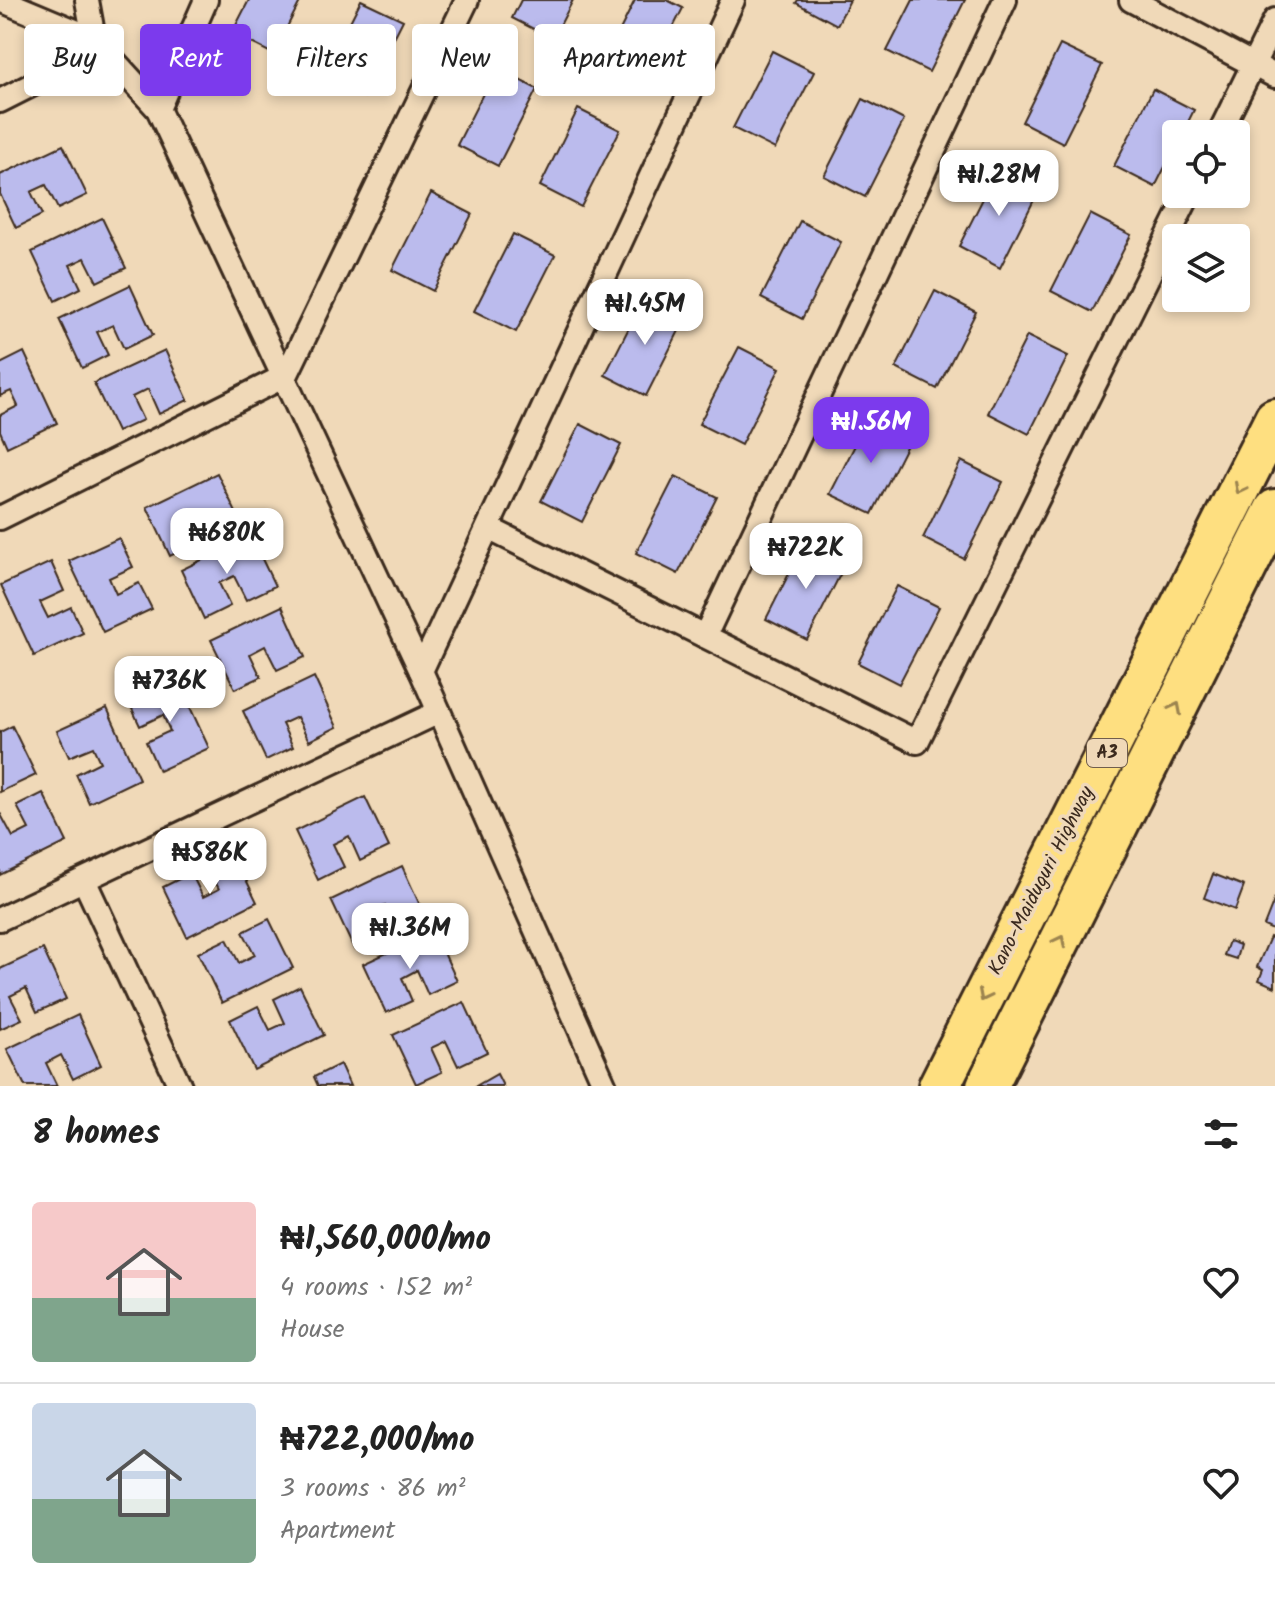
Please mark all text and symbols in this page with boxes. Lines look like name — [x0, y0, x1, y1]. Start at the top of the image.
chip: Buy — [24, 24, 124, 96]
chip: Rent — [140, 24, 251, 96]
chip: Filters — [267, 24, 396, 96]
chip: New — [412, 24, 518, 96]
chip: Apartment — [534, 24, 715, 96]
map controls — [1162, 120, 1250, 312]
button: locate — [1162, 120, 1250, 208]
pin: ₦1.28M — [934, 150, 1064, 218]
text: ₦1.28M — [958, 155, 1040, 197]
button: layers — [1162, 224, 1250, 312]
pin: ₦1.45M — [580, 279, 710, 347]
text: ₦1.45M — [605, 284, 685, 326]
pin: ₦1.56M — [806, 397, 936, 465]
text: ₦1.56M — [831, 402, 911, 444]
one-way arrow — [1234, 480, 1250, 495]
pin: ₦680K — [171, 508, 283, 576]
text: ₦680K — [188, 513, 266, 555]
pin: ₦722K — [750, 523, 862, 591]
text: ₦722K — [767, 528, 845, 570]
pin: ₦736K — [114, 656, 226, 724]
text: ₦736K — [132, 661, 208, 703]
one-way arrow — [1166, 702, 1182, 717]
road number: A3 — [1087, 739, 1127, 767]
street label: Kano-Maiduguri Highway — [980, 780, 1104, 981]
pin: ₦586K — [154, 828, 266, 896]
text: ₦586K — [171, 833, 249, 875]
pin: ₦1.36M — [345, 903, 475, 971]
text: ₦1.36M — [370, 908, 450, 950]
one-way arrow — [1050, 935, 1065, 950]
one-way arrow — [979, 988, 994, 1003]
text: 8 homes — [32, 1107, 160, 1161]
icon: filters — [1199, 1112, 1243, 1156]
text: ₦1,560,000/mo — [280, 1213, 491, 1267]
icon: home — [96, 1234, 192, 1330]
icon: heart — [1199, 1260, 1243, 1304]
text: 4 rooms · 152 m² — [280, 1267, 472, 1309]
text: House — [280, 1309, 344, 1351]
text: ₦722,000/mo — [280, 1414, 474, 1468]
icon: home — [96, 1435, 192, 1531]
icon: heart — [1199, 1461, 1243, 1505]
text: 3 rooms · 86 m² — [280, 1468, 465, 1510]
text: Apartment — [280, 1510, 395, 1552]

